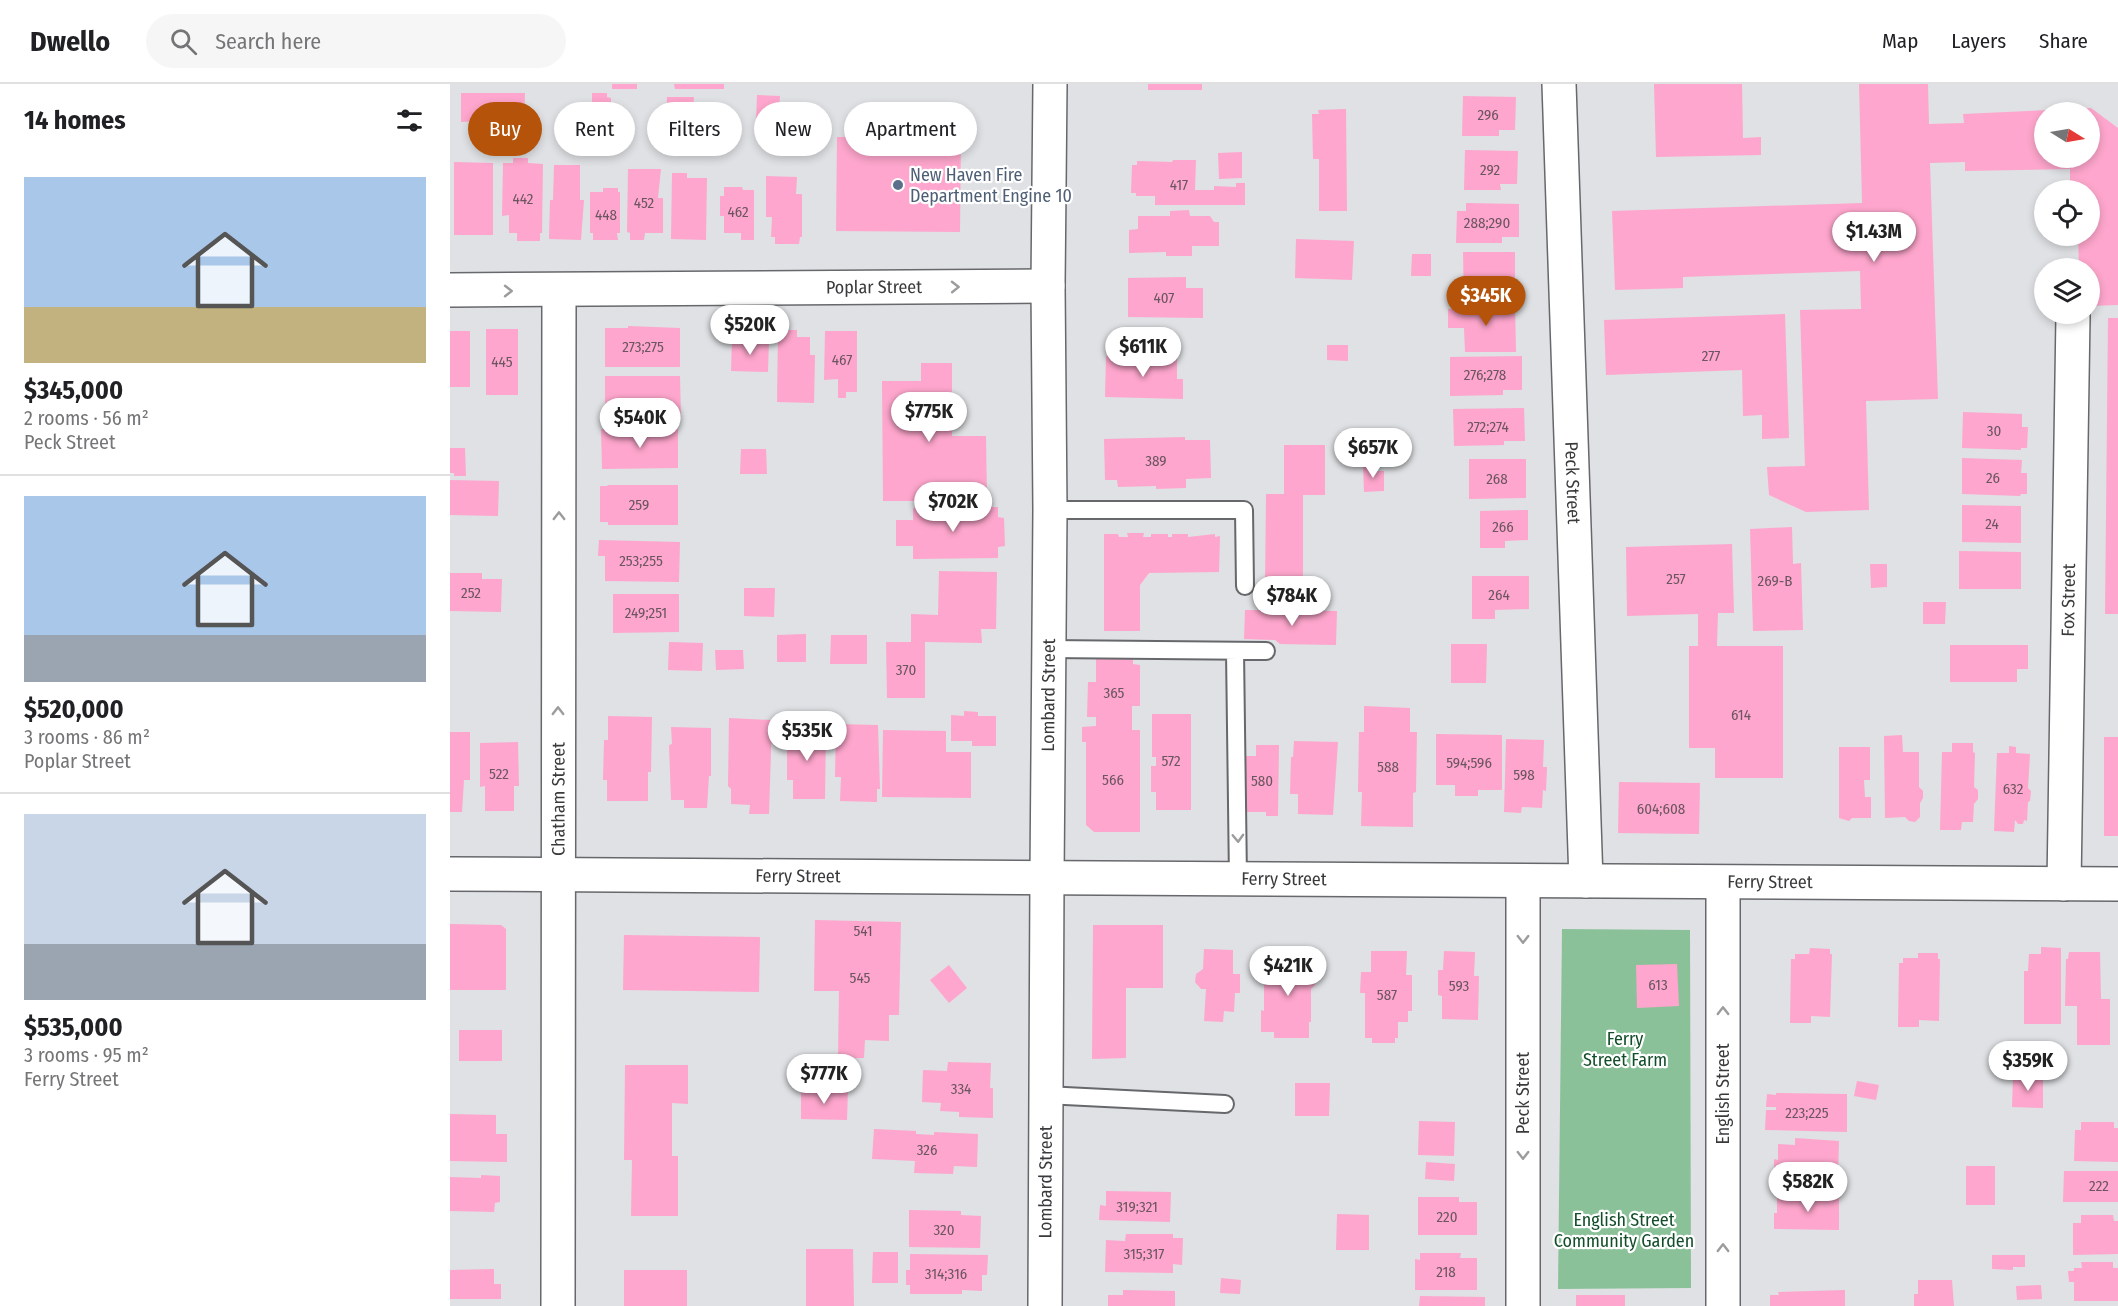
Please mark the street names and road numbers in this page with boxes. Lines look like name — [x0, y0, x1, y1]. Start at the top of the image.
street label: Poplar Street — [826, 276, 922, 298]
street label: Peck Street — [1560, 441, 1585, 524]
street label: Fox Street — [2057, 563, 2080, 637]
street label: Lombard Street — [1037, 638, 1060, 752]
street label: Chatham Street — [547, 742, 570, 856]
street label: Ferry Street — [755, 865, 841, 887]
street label: Ferry Street — [1241, 868, 1327, 890]
street label: Ferry Street — [1727, 871, 1813, 893]
street label: English Street — [1712, 1043, 1734, 1145]
street label: Peck Street — [1512, 1052, 1534, 1134]
street label: Lombard Street — [1034, 1125, 1057, 1239]

